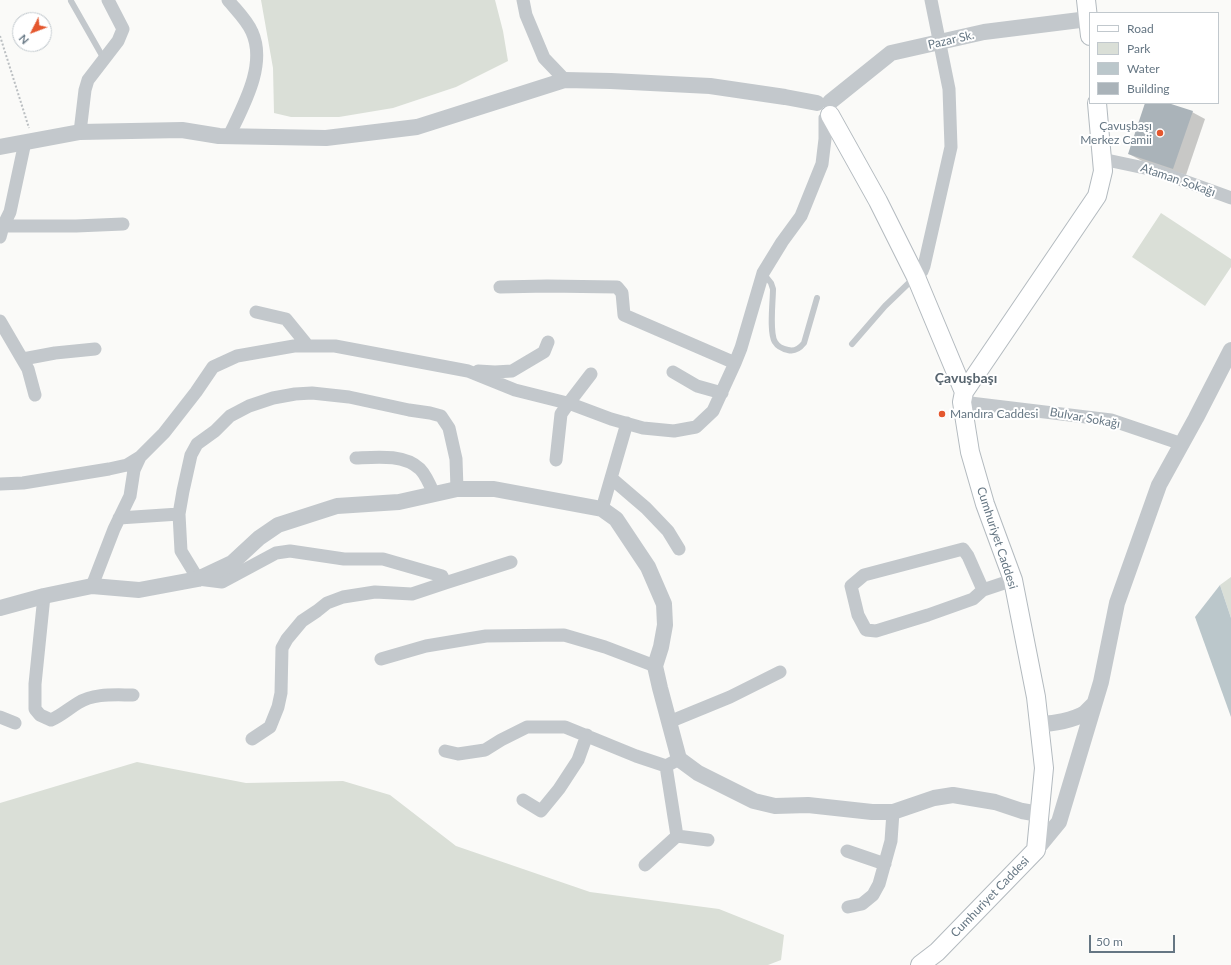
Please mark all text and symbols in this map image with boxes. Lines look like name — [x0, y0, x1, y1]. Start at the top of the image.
north arrow — [12, 12, 52, 52]
legend — [1089, 12, 1219, 104]
text: Road — [1127, 21, 1154, 36]
street label: Pazar Sk. — [926, 28, 976, 52]
text: N — [16, 32, 31, 47]
text: Park — [1127, 41, 1150, 56]
text: Water — [1127, 61, 1160, 76]
text: Building — [1127, 81, 1170, 96]
place label: Çavuşbaşı Merkez Camii — [1080, 119, 1152, 147]
marker: Çavuşbaşı Merkez Camii — [1155, 128, 1165, 138]
street label: Ataman Sokağı — [1139, 160, 1217, 200]
district label: Çavuşbaşı — [935, 370, 997, 386]
street label: Bulvar Sokağı — [1049, 405, 1121, 431]
place label: Mandıra Caddesi — [950, 407, 1038, 421]
marker: Mandıra Caddesi — [937, 409, 947, 419]
street label: Cumhuriyet Caddesi — [974, 485, 1020, 591]
street label: Cumhuriyet Caddesi — [948, 854, 1032, 940]
scale bar — [1091, 927, 1177, 953]
text: 50 m — [1096, 934, 1123, 949]

